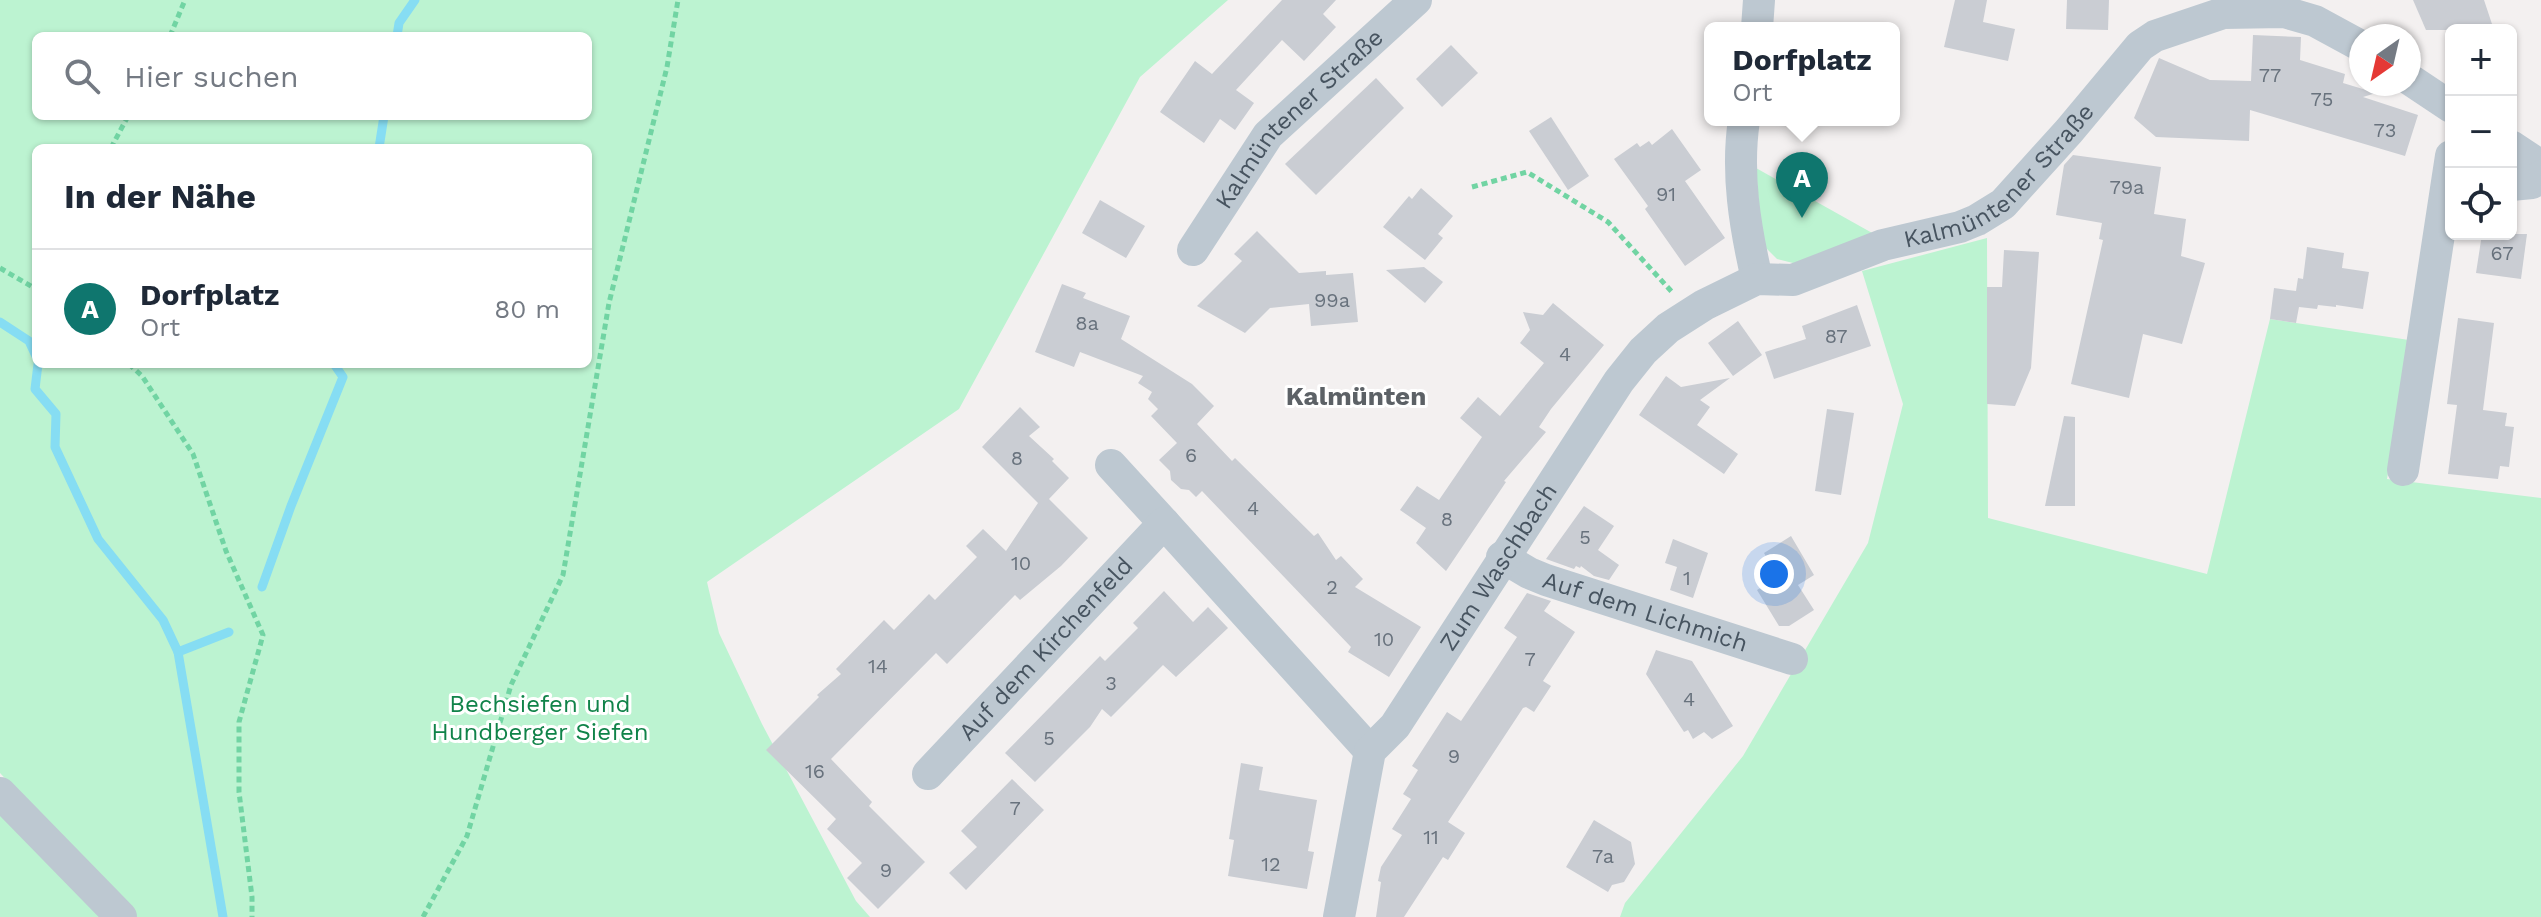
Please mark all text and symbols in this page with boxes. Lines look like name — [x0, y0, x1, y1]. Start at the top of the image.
popup — [1704, 22, 1900, 126]
street label: Kalmüntener Straße — [1210, 23, 1389, 214]
north arrow — [2349, 24, 2421, 96]
map controls — [2445, 24, 2517, 240]
button: + — [2445, 24, 2517, 96]
search box — [32, 32, 592, 120]
text: Dorfplatz — [1732, 42, 1872, 77]
icon: search — [60, 54, 104, 98]
text: Hier suchen — [124, 59, 299, 94]
house number: 77 — [2259, 63, 2281, 87]
text: Ort — [1732, 77, 1772, 107]
house number: 75 — [2311, 87, 2333, 111]
button: − — [2445, 96, 2517, 168]
street label: Kalmüntener Straße — [1901, 98, 2100, 254]
house number: 73 — [2374, 118, 2396, 142]
pin: A — [1776, 152, 1828, 218]
button: locate — [2445, 168, 2517, 240]
house number: 79a — [2110, 175, 2144, 199]
text: In der Nähe — [64, 176, 256, 216]
house number: 91 — [1656, 182, 1676, 206]
house number: 67 — [2490, 241, 2514, 265]
text: Dorfplatz — [140, 277, 279, 312]
house number: 99a — [1314, 288, 1350, 312]
text: A — [81, 294, 99, 324]
text: 80 m — [494, 294, 560, 324]
house number: 8a — [1075, 311, 1099, 335]
text: Ort — [140, 312, 180, 342]
house number: 87 — [1825, 324, 1847, 348]
house number: 4 — [1559, 342, 1571, 366]
district label: Kalmünten — [1286, 381, 1426, 411]
house number: 6 — [1185, 443, 1197, 467]
house number: 8 — [1011, 446, 1023, 470]
street label: Zum Waschbach — [1434, 478, 1563, 656]
house number: 4 — [1247, 496, 1259, 520]
house number: 8 — [1441, 507, 1453, 531]
house number: 5 — [1579, 525, 1591, 549]
street label: Auf dem Kirchenfeld — [953, 551, 1139, 746]
house number: 10 — [1011, 551, 1031, 575]
your location — [1754, 554, 1794, 594]
street label: Auf dem Lichmich — [1539, 566, 1751, 658]
house number: 1 — [1683, 566, 1691, 590]
house number: 2 — [1326, 575, 1338, 599]
house number: 10 — [1374, 627, 1394, 651]
house number: 7 — [1524, 647, 1536, 671]
house number: 14 — [868, 654, 888, 678]
house number: 3 — [1105, 671, 1117, 695]
house number: 4 — [1683, 687, 1695, 711]
park label: Bechsiefen und Hundberger Siefen — [431, 690, 649, 746]
house number: 5 — [1043, 726, 1055, 750]
house number: 9 — [1448, 744, 1460, 768]
house number: 16 — [805, 759, 825, 783]
house number: 7 — [1009, 796, 1021, 820]
house number: 11 — [1423, 825, 1439, 849]
house number: 7a — [1592, 844, 1614, 868]
house number: 12 — [1261, 852, 1281, 876]
house number: 9 — [880, 858, 892, 882]

